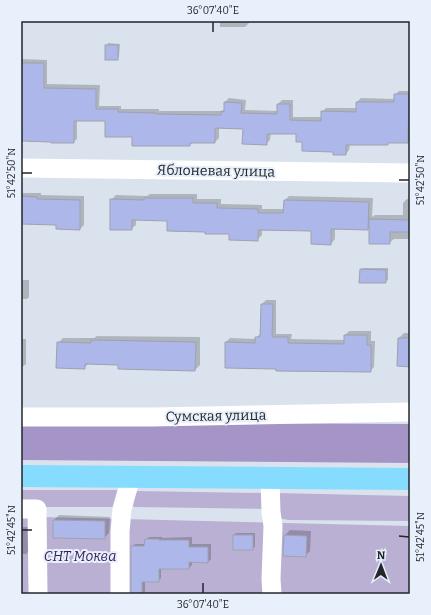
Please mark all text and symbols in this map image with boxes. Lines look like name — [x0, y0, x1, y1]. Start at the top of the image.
text: 36°07'40"E — [187, 5, 239, 17]
text: 51°42'50"N — [6, 148, 18, 198]
text: 51°42'50"N — [415, 155, 427, 205]
street label: Яблоневая улица — [157, 161, 275, 181]
street label: Сумская улица — [165, 407, 267, 425]
text: 51°42'45"N — [6, 505, 18, 555]
text: 51°42'45"N — [415, 512, 427, 562]
north arrow — [361, 545, 401, 585]
park label: СНТ Моква — [44, 548, 116, 565]
text: N — [377, 549, 386, 562]
text: 36°07'40"E — [177, 599, 229, 611]

